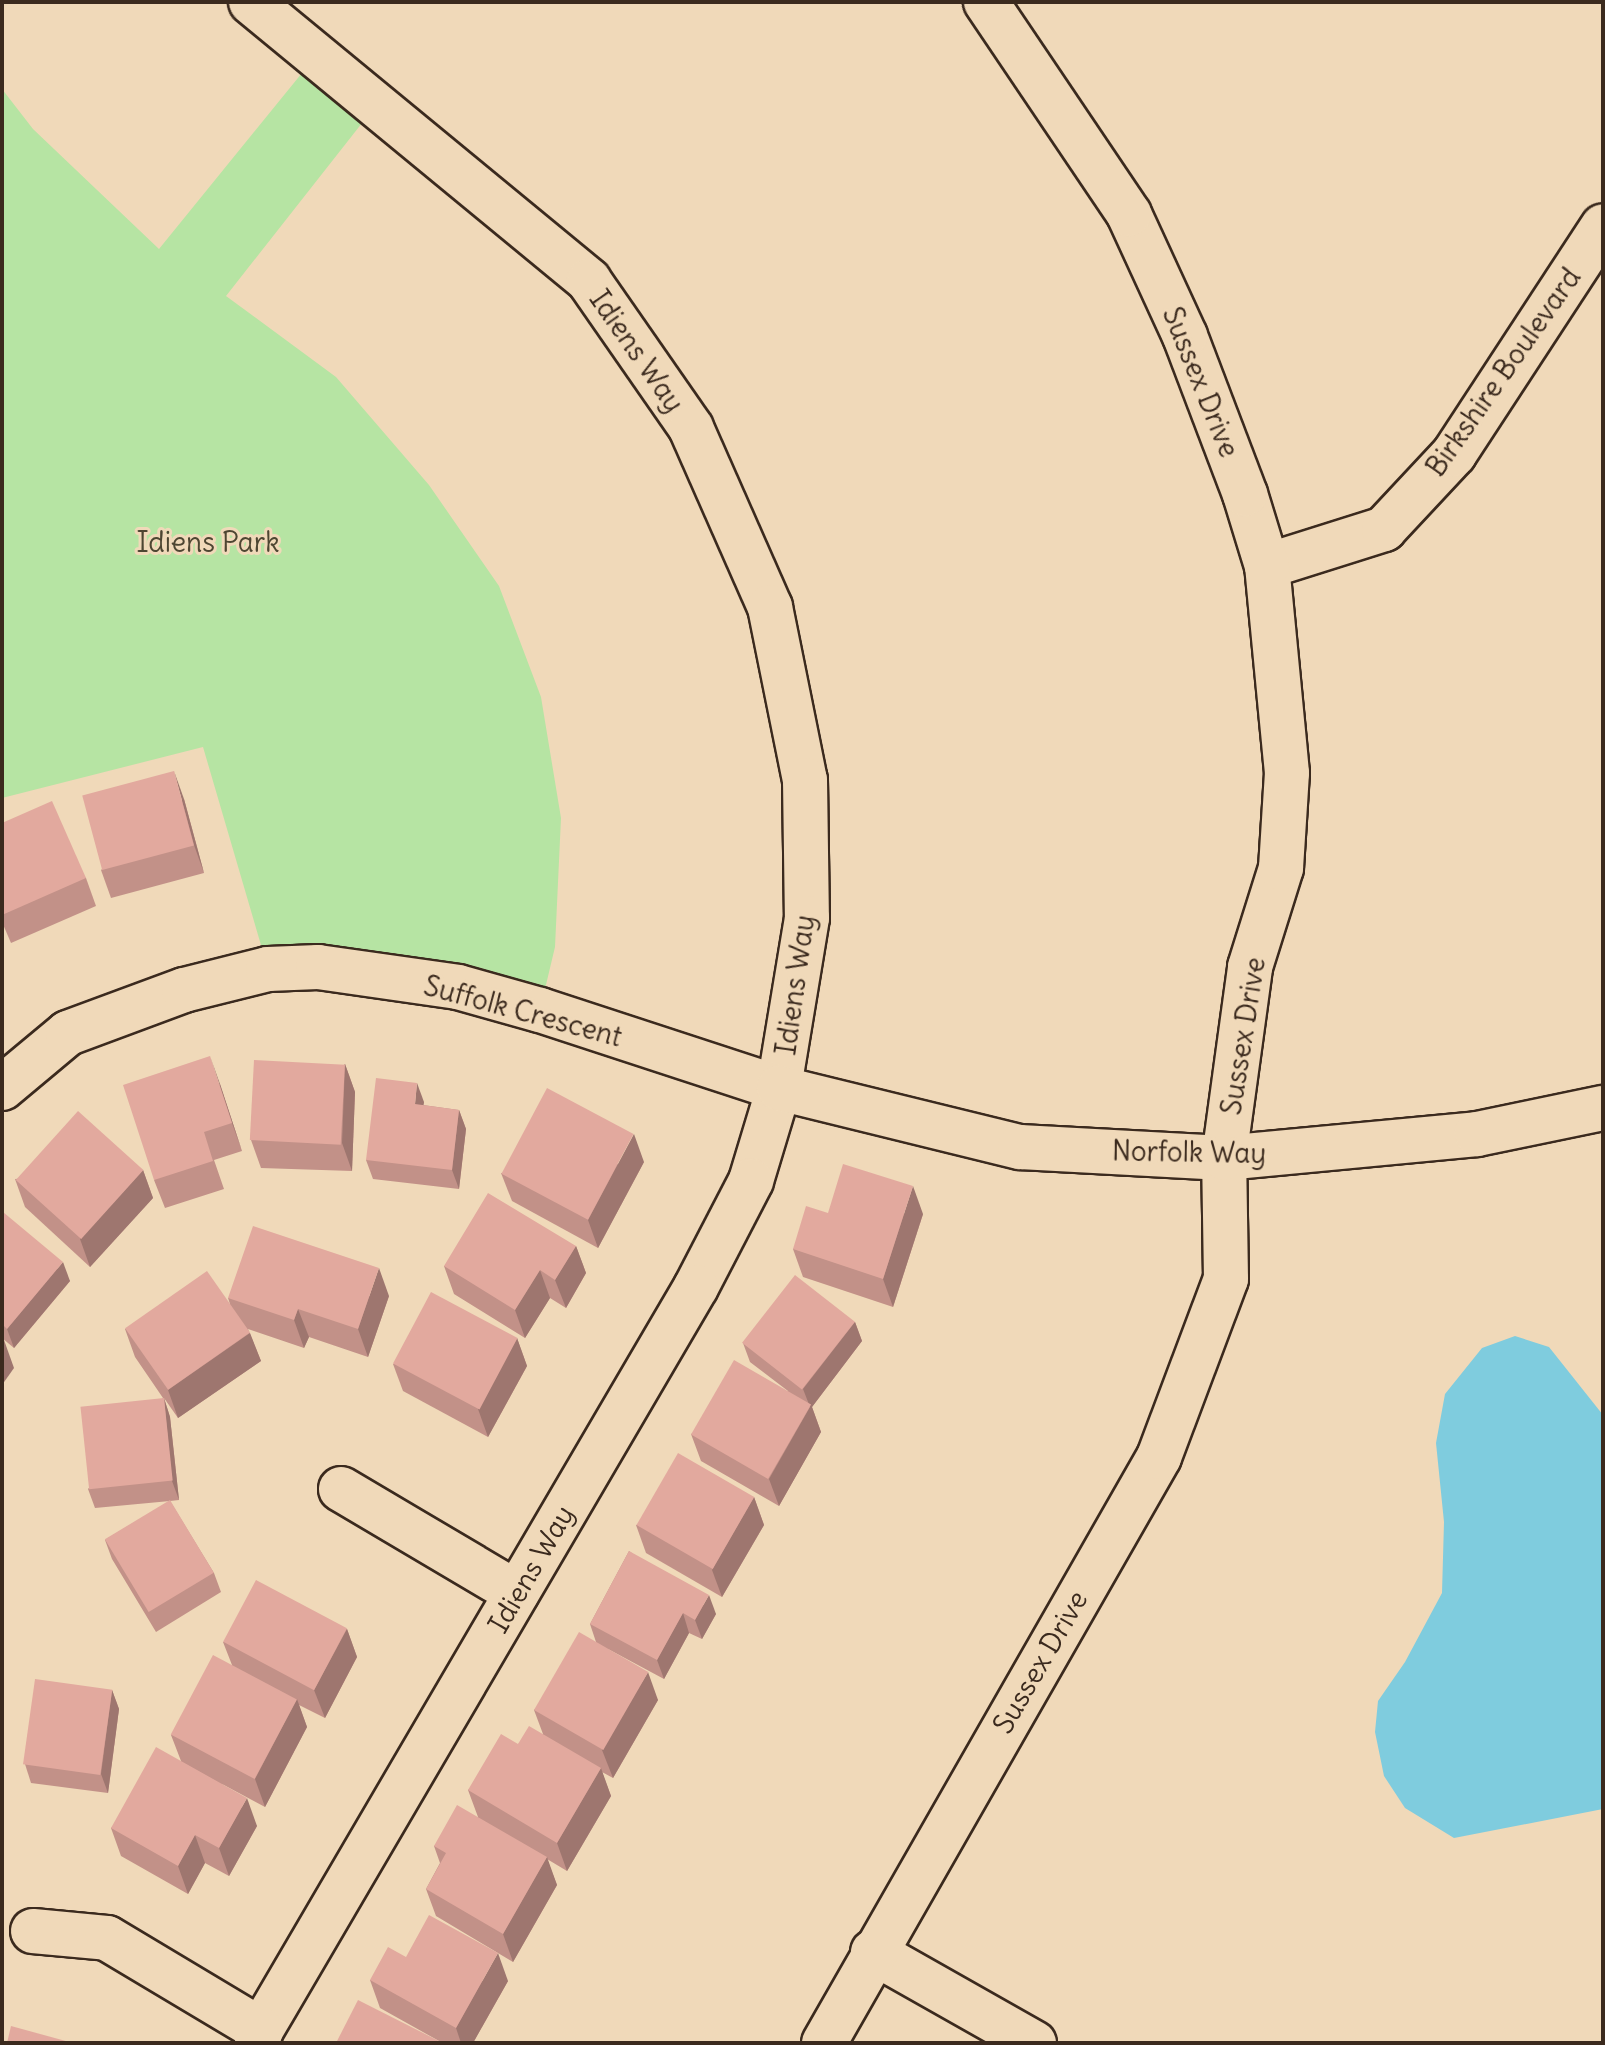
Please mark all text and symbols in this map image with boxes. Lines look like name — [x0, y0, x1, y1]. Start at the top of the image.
street label: Birkshire Boulevard — [1419, 261, 1587, 483]
street label: Idiens Way — [583, 283, 691, 419]
street label: Sussex Drive — [1156, 302, 1246, 462]
park label: Idiens Park — [137, 525, 279, 559]
street label: Idiens Way — [769, 913, 821, 1057]
street label: Sussex Drive — [1214, 955, 1272, 1117]
street label: Suffolk Crescent — [420, 968, 626, 1054]
street label: Norfolk Way — [1112, 1134, 1266, 1170]
street label: Idiens Way — [481, 1499, 581, 1639]
street label: Sussex Drive — [986, 1585, 1094, 1739]

